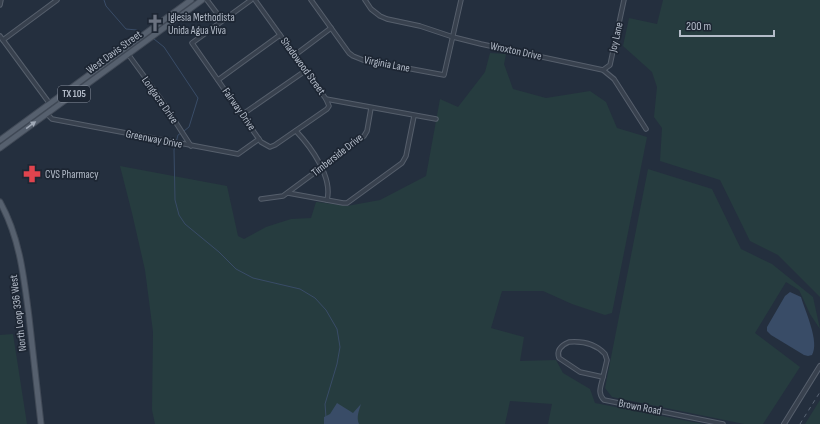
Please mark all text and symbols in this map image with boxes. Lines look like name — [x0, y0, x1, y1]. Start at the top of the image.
place label: Iglesia Methodista Unida Agua Viva — [168, 11, 235, 37]
scale bar — [680, 12, 774, 38]
church icon: Iglesia Methodista Unida Agua Viva — [145, 13, 165, 33]
text: 200 m — [686, 19, 712, 34]
street label: Joy Lane — [606, 21, 626, 54]
street label: West Davis Street — [84, 27, 145, 76]
street label: Shadowood Street — [278, 35, 328, 98]
street label: Wroxton Drive — [489, 39, 543, 63]
street label: Virginia Lane — [363, 53, 411, 75]
street label: Longacre Drive — [139, 74, 181, 126]
street label: Fairway Drive — [220, 85, 258, 133]
road number: TX 105 — [58, 86, 90, 102]
one-way arrow — [26, 121, 37, 129]
street label: Greenway Drive — [125, 127, 183, 151]
street label: Timberside Drive — [309, 131, 365, 179]
pharmacy icon: CVS Pharmacy — [22, 164, 42, 184]
place label: CVS Pharmacy — [45, 168, 99, 181]
street label: North Loop 336 West — [7, 273, 29, 352]
street label: Brown Road — [617, 396, 663, 418]

